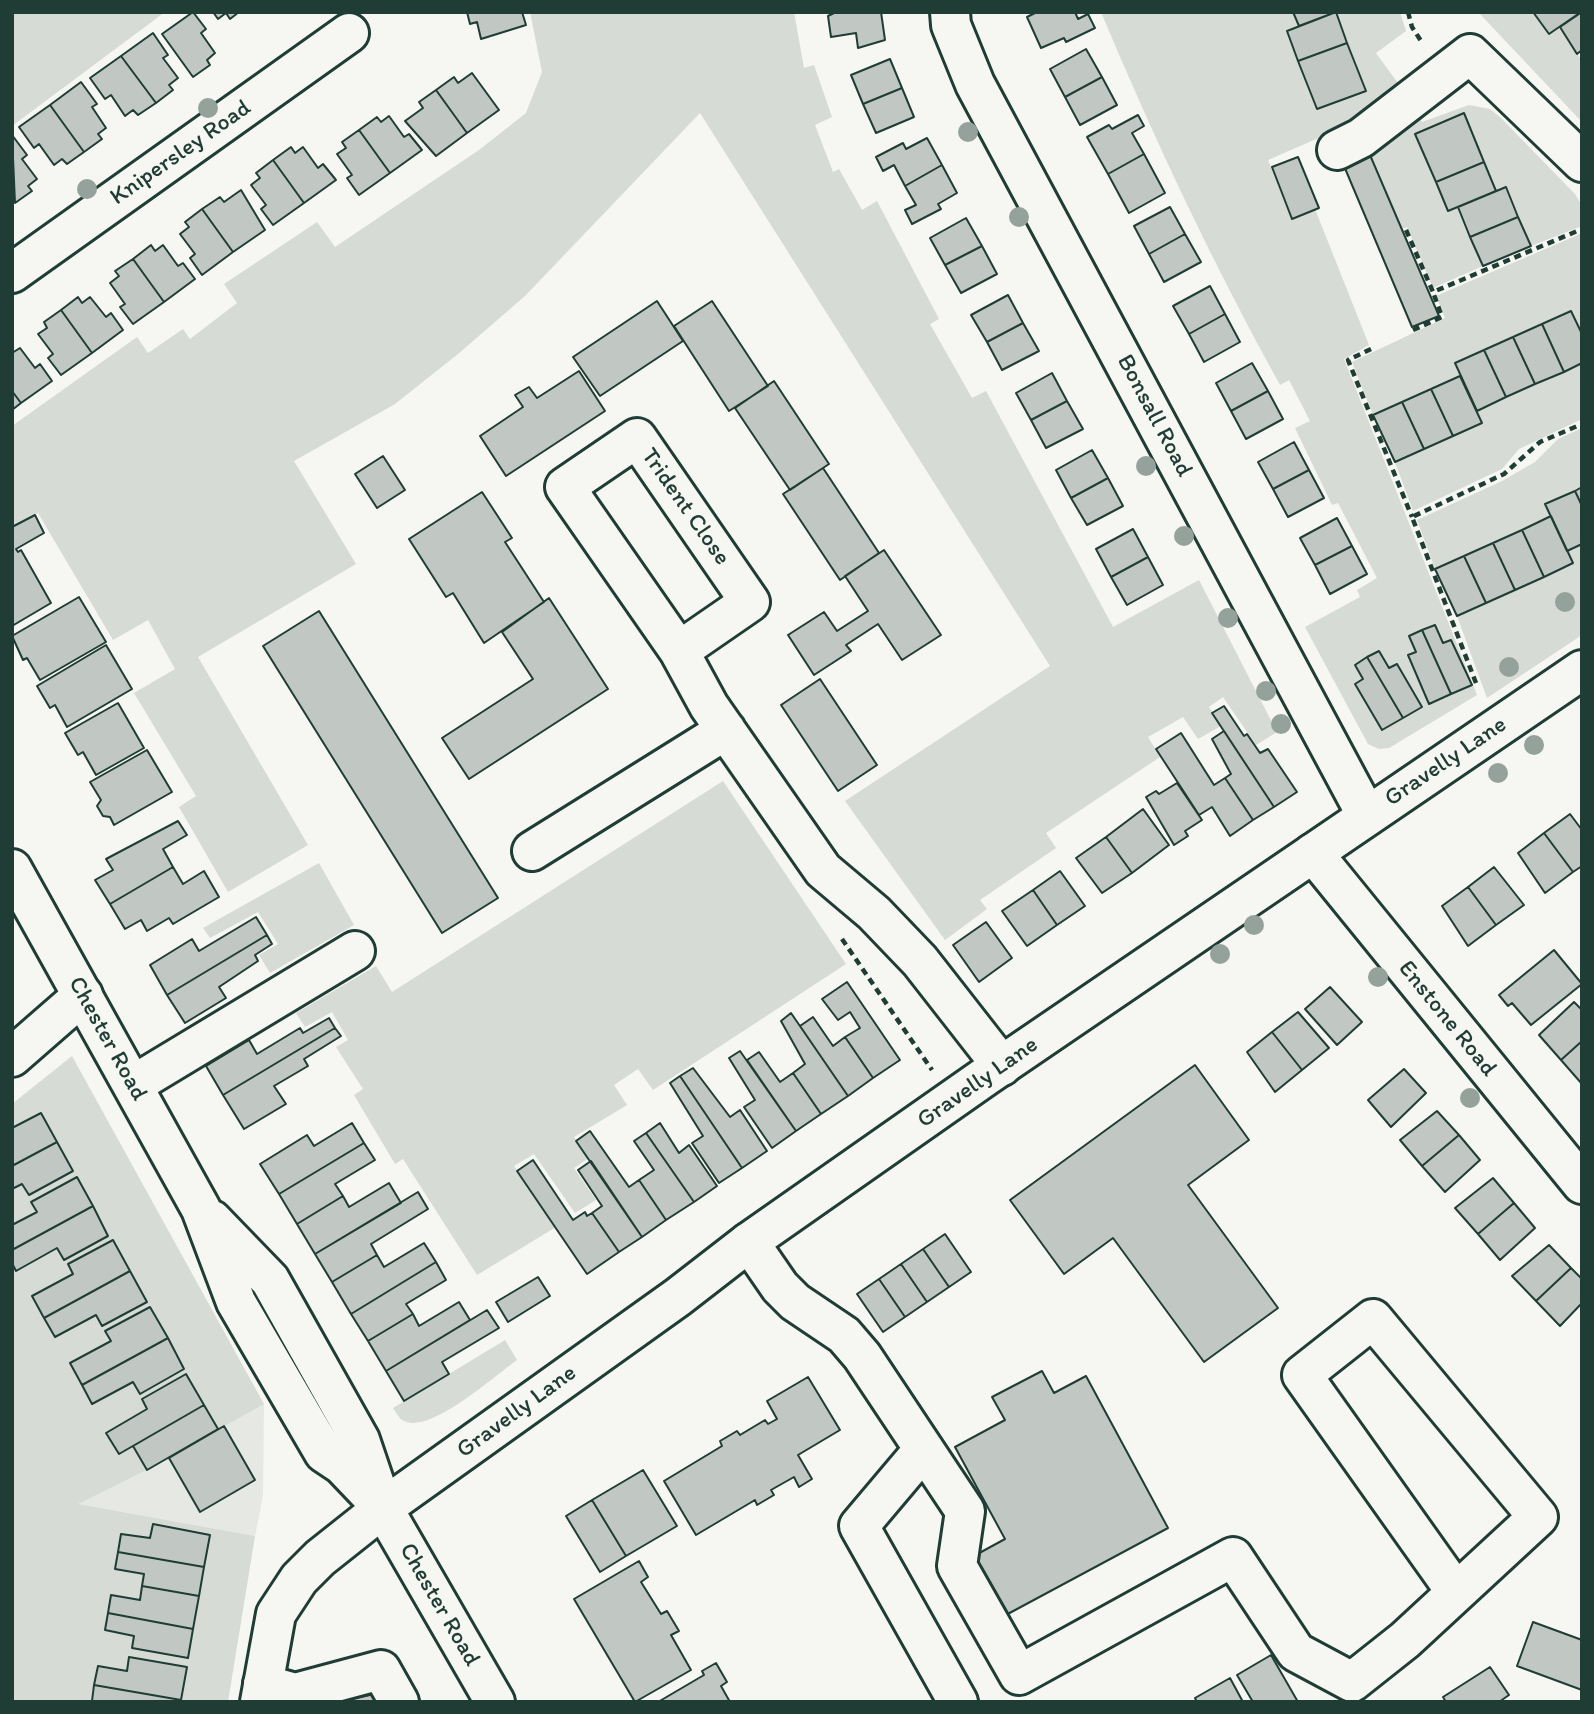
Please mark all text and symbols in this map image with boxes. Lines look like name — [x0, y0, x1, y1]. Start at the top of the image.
street label: Knipersley Road — [105, 94, 257, 212]
street label: Bonsall Road — [1110, 350, 1198, 482]
street label: Trident Close — [634, 443, 736, 571]
street label: Gravelly Lane — [1380, 711, 1512, 813]
street label: Enstone Road — [1392, 955, 1502, 1083]
street label: Chester Road — [61, 972, 153, 1106]
street label: Gravelly Lane — [912, 1031, 1044, 1135]
street label: Gravelly Lane — [452, 1359, 582, 1465]
street label: Chester Road — [392, 1538, 486, 1672]

